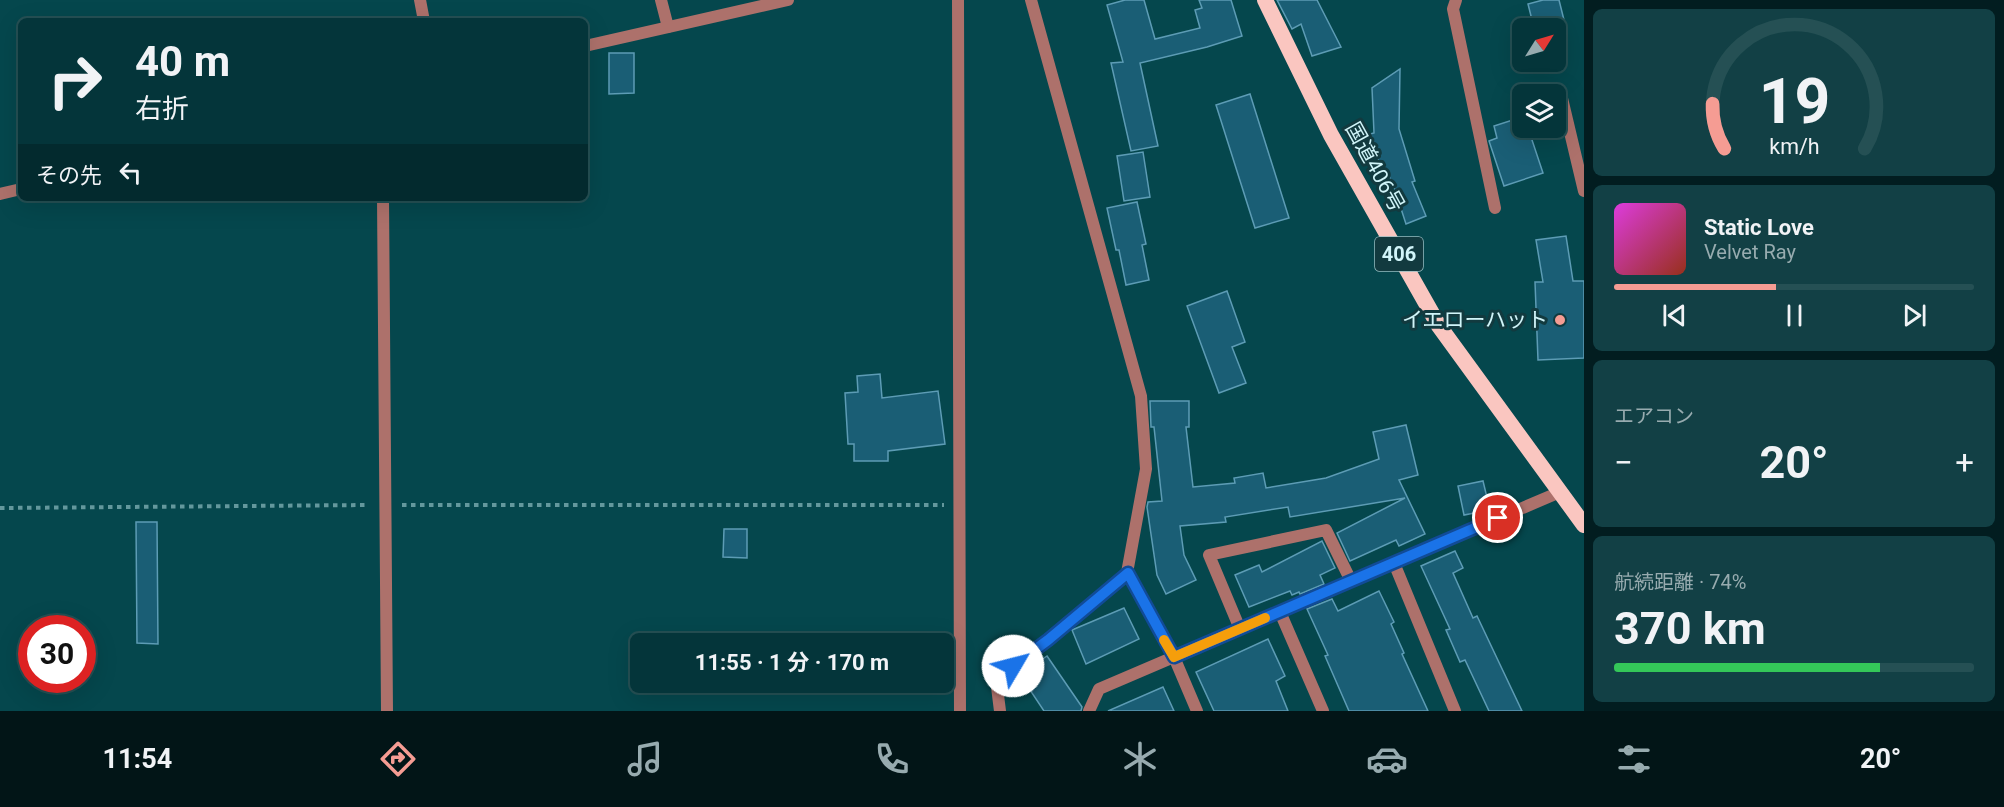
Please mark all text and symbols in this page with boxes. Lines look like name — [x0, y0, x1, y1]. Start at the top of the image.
north arrow — [1512, 18, 1566, 72]
map controls — [1512, 18, 1566, 138]
text: 40 m — [135, 37, 230, 86]
icon: right — [36, 42, 114, 120]
text: 19 — [1758, 65, 1830, 138]
button: layers — [1512, 84, 1566, 138]
text: 右折 — [135, 93, 189, 125]
street label: 国道406号 — [1341, 118, 1409, 216]
text: km/h — [1769, 135, 1819, 160]
icon: left — [114, 156, 147, 189]
text: その先 — [36, 163, 102, 188]
text: Static Love — [1704, 215, 1814, 240]
road number: 406 — [1375, 237, 1423, 271]
text: Velvet Ray — [1704, 240, 1796, 264]
icon: previous — [1658, 299, 1691, 332]
icon: pause — [1778, 299, 1811, 332]
icon: next — [1898, 299, 1931, 332]
place label: イエローハット — [1402, 308, 1548, 332]
marker: イエローハット — [1553, 313, 1567, 327]
text: エアコン — [1614, 404, 1694, 428]
text: 20° — [1759, 436, 1829, 489]
text: − — [1614, 443, 1633, 482]
text: + — [1955, 443, 1974, 482]
pin — [1472, 492, 1523, 543]
icon: arrive — [1481, 501, 1514, 534]
text: 航続距離 · 74% — [1614, 570, 1746, 594]
text: 370 km — [1614, 602, 1766, 655]
speed limit sign: 30 — [18, 615, 96, 693]
position arrow — [981, 634, 1045, 698]
text: 11:55 · 1 分 · 170 m — [695, 650, 889, 675]
icon: directions — [377, 738, 419, 780]
icon: music — [624, 738, 666, 780]
icon: phone — [871, 738, 913, 780]
icon: climate — [1119, 738, 1161, 780]
icon: car — [1366, 738, 1408, 780]
icon: filters — [1613, 738, 1655, 780]
text: 11:54 — [103, 743, 172, 775]
text: 20° — [1860, 743, 1901, 775]

